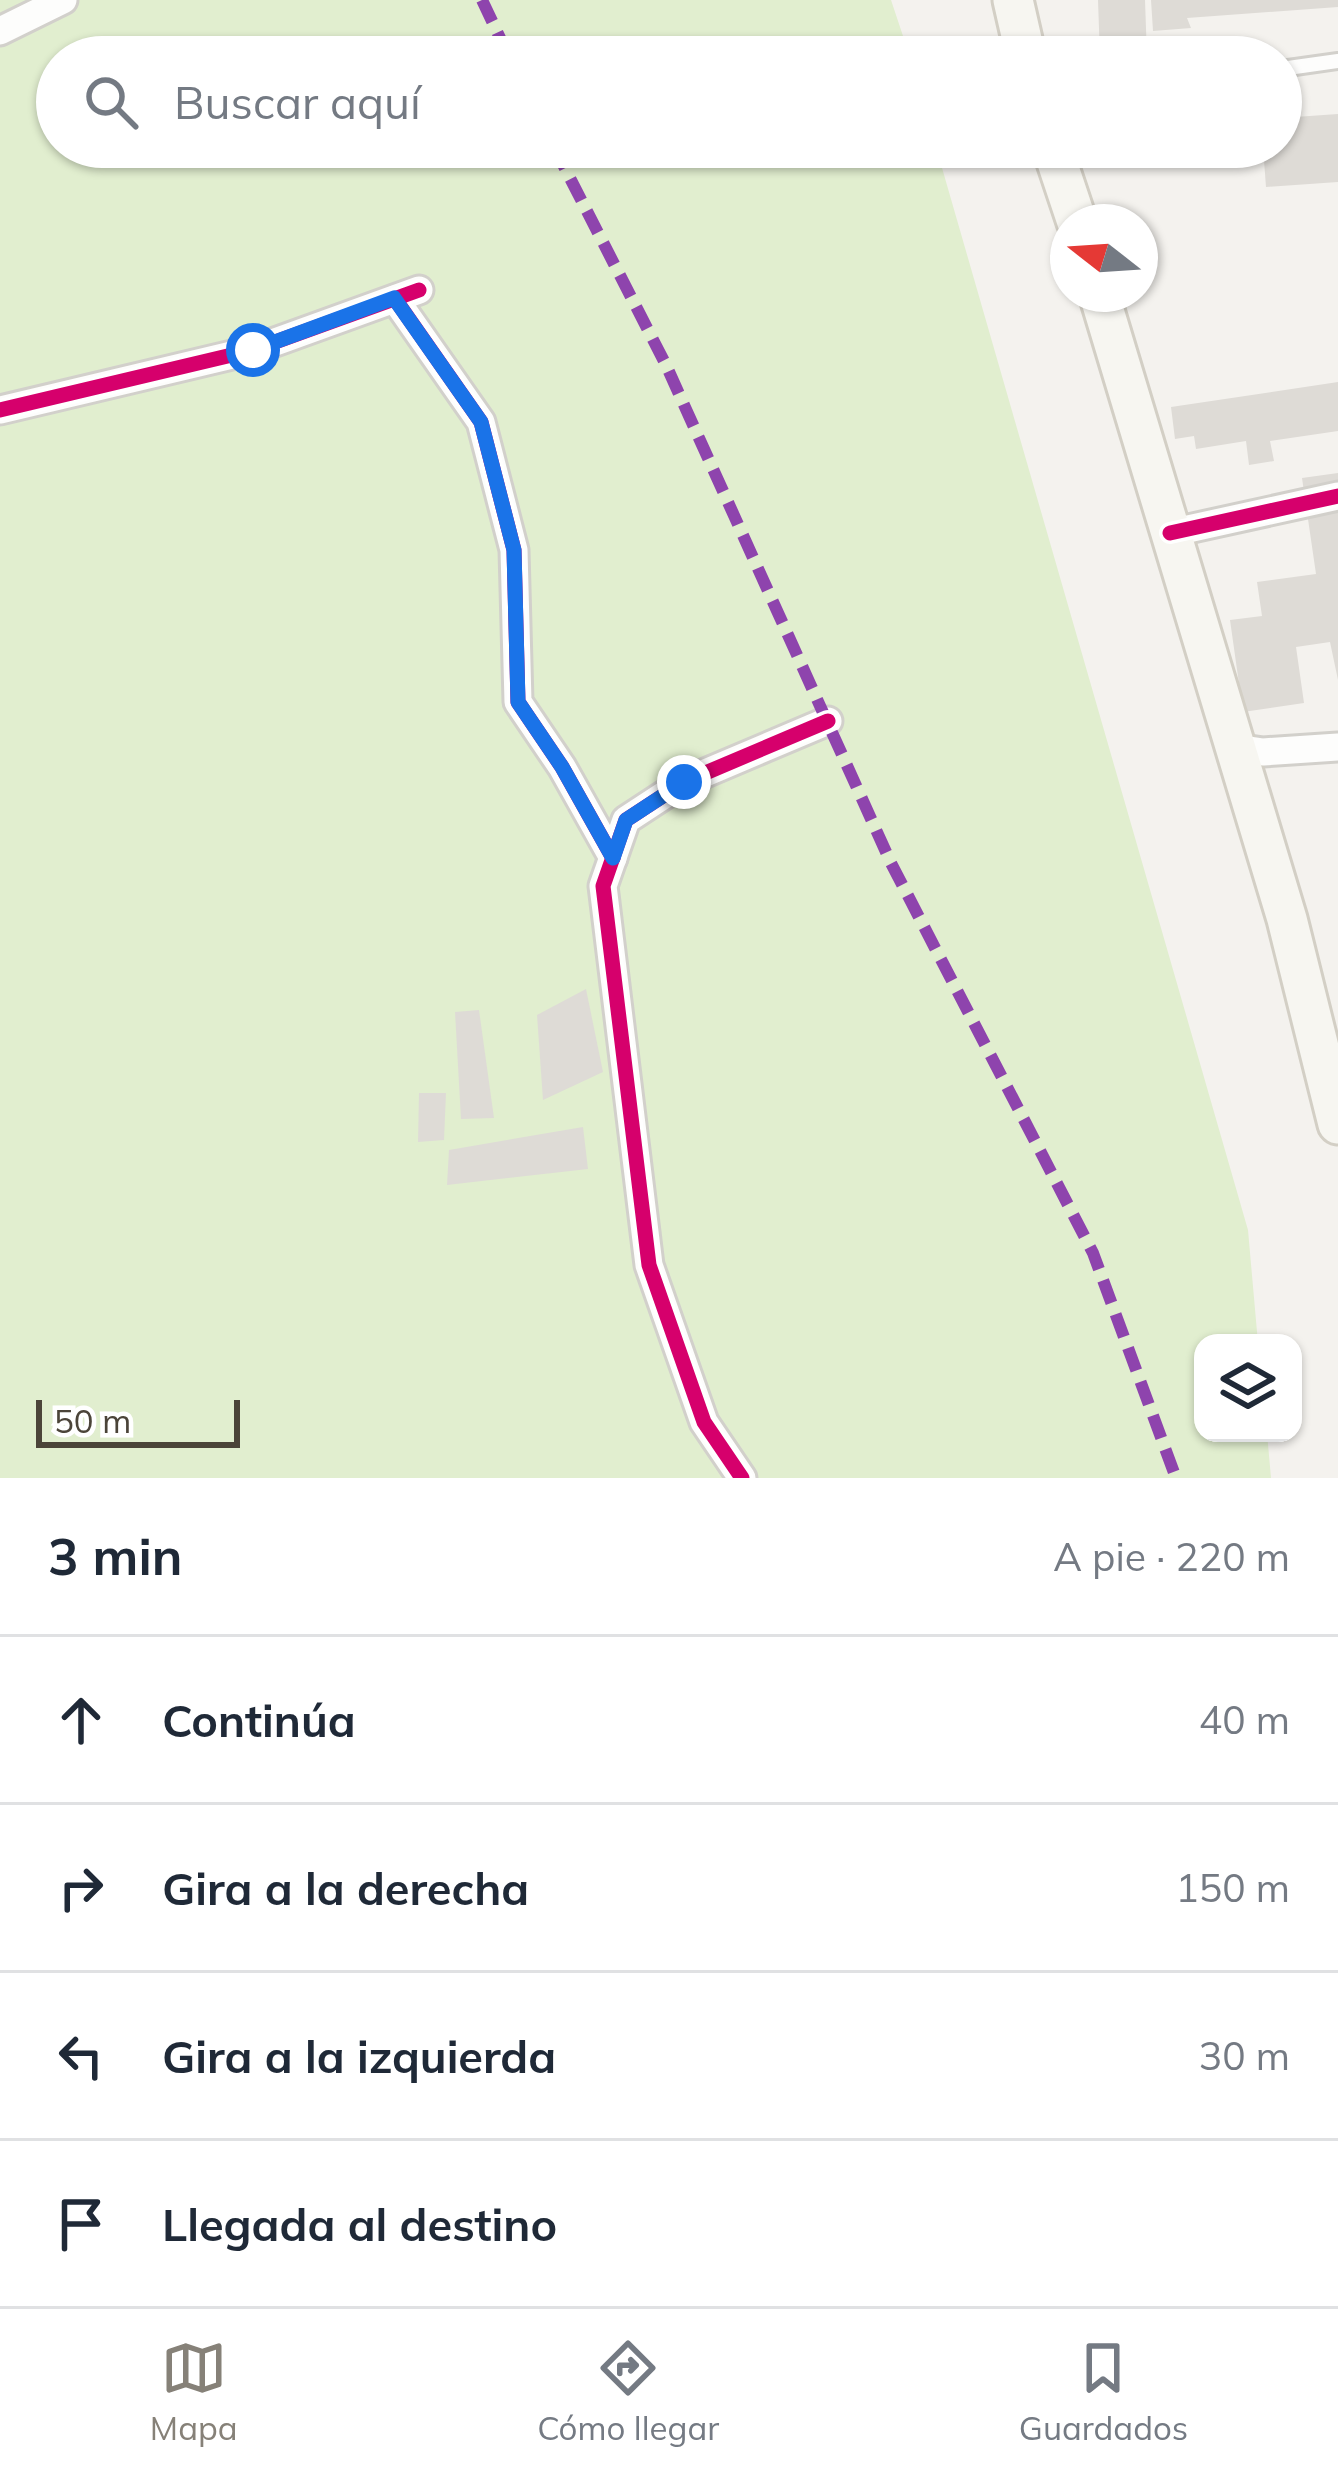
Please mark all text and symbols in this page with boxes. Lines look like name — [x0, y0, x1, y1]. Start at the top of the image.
search box — [36, 36, 1302, 168]
icon: search — [78, 69, 144, 135]
text: Buscar aquí — [174, 74, 421, 130]
north arrow — [1050, 204, 1158, 312]
route start — [226, 323, 280, 377]
route end — [657, 755, 711, 809]
map controls — [1194, 1334, 1302, 1442]
button: layers — [1194, 1334, 1302, 1442]
scale bar — [36, 1394, 240, 1447]
text: 50 m — [54, 1400, 131, 1441]
text: 3 min — [48, 1524, 183, 1588]
text: A pie · 220 m — [1053, 1532, 1290, 1581]
icon: ahead — [48, 1687, 114, 1753]
text: Continúa — [162, 1692, 356, 1748]
text: 40 m — [1199, 1695, 1290, 1744]
icon: right — [48, 1855, 114, 1921]
text: Gira a la derecha — [162, 1860, 529, 1916]
text: 150 m — [1175, 1863, 1290, 1912]
icon: left — [48, 2023, 114, 2089]
text: Gira a la izquierda — [162, 2028, 556, 2084]
text: 30 m — [1199, 2031, 1290, 2080]
icon: arrive — [48, 2191, 114, 2257]
text: Llegada al destino — [162, 2196, 557, 2252]
tab: Mapa — [150, 2335, 238, 2448]
tab: Cómo llegar — [537, 2335, 719, 2448]
tab: Guardados — [1019, 2335, 1188, 2448]

